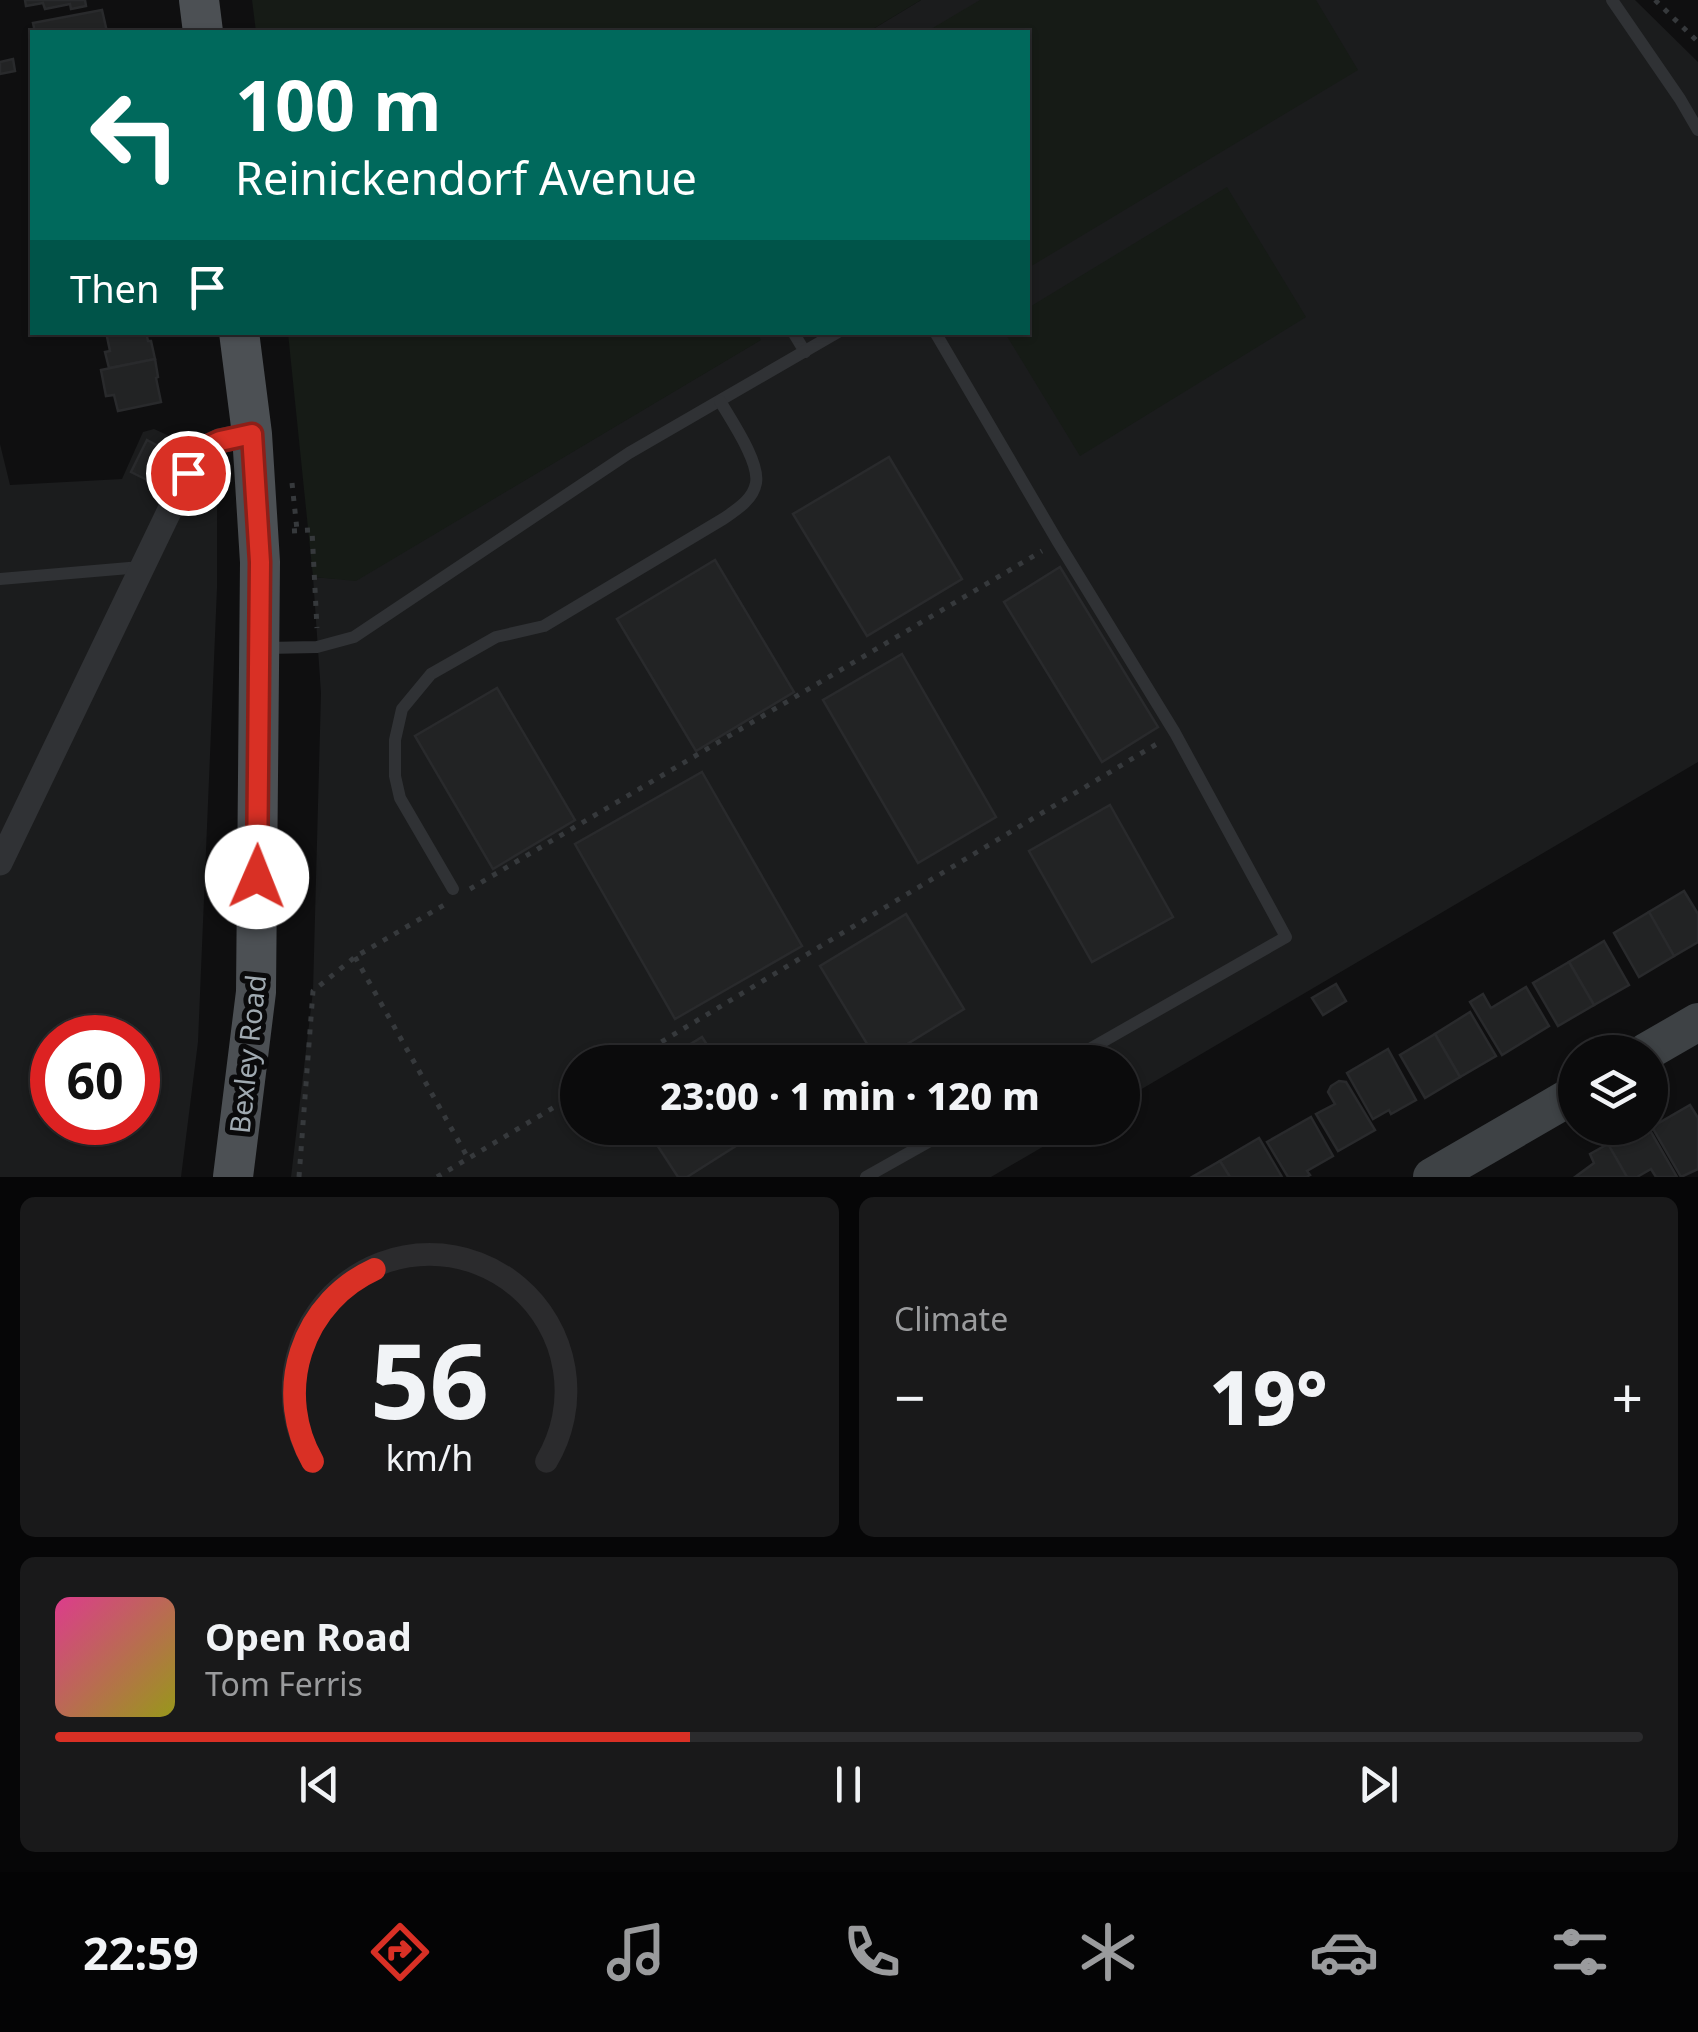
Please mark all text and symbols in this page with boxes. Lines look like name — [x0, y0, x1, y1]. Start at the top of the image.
text: 100 m — [235, 56, 442, 152]
icon: left — [70, 70, 200, 200]
text: Reinickendorf Avenue — [235, 147, 697, 208]
icon: arrive — [180, 260, 235, 315]
text: Then — [70, 262, 160, 314]
pin — [146, 431, 231, 516]
icon: arrive — [161, 446, 216, 501]
position arrow — [205, 825, 309, 929]
street label: Bexley Road — [220, 973, 274, 1135]
speed limit sign: 60 — [30, 1015, 160, 1145]
map controls — [1558, 1035, 1668, 1145]
button: layers — [1558, 1035, 1668, 1145]
text: 23:00 · 1 min · 120 m — [660, 1069, 1040, 1121]
text: Climate — [894, 1297, 1008, 1340]
text: 56 — [370, 1308, 489, 1449]
text: 19° — [1209, 1345, 1328, 1447]
text: − — [894, 1359, 925, 1434]
text: + — [1612, 1359, 1643, 1434]
text: km/h — [386, 1433, 473, 1481]
text: Open Road — [205, 1610, 412, 1662]
text: Tom Ferris — [205, 1662, 363, 1705]
icon: previous — [292, 1757, 347, 1812]
icon: pause — [821, 1757, 876, 1812]
icon: next — [1351, 1757, 1406, 1812]
icon: directions — [365, 1917, 435, 1987]
icon: music — [601, 1917, 671, 1987]
icon: phone — [837, 1917, 907, 1987]
icon: climate — [1073, 1917, 1143, 1987]
icon: car — [1309, 1917, 1379, 1987]
icon: filters — [1545, 1917, 1615, 1987]
text: 22:59 — [83, 1922, 199, 1983]

